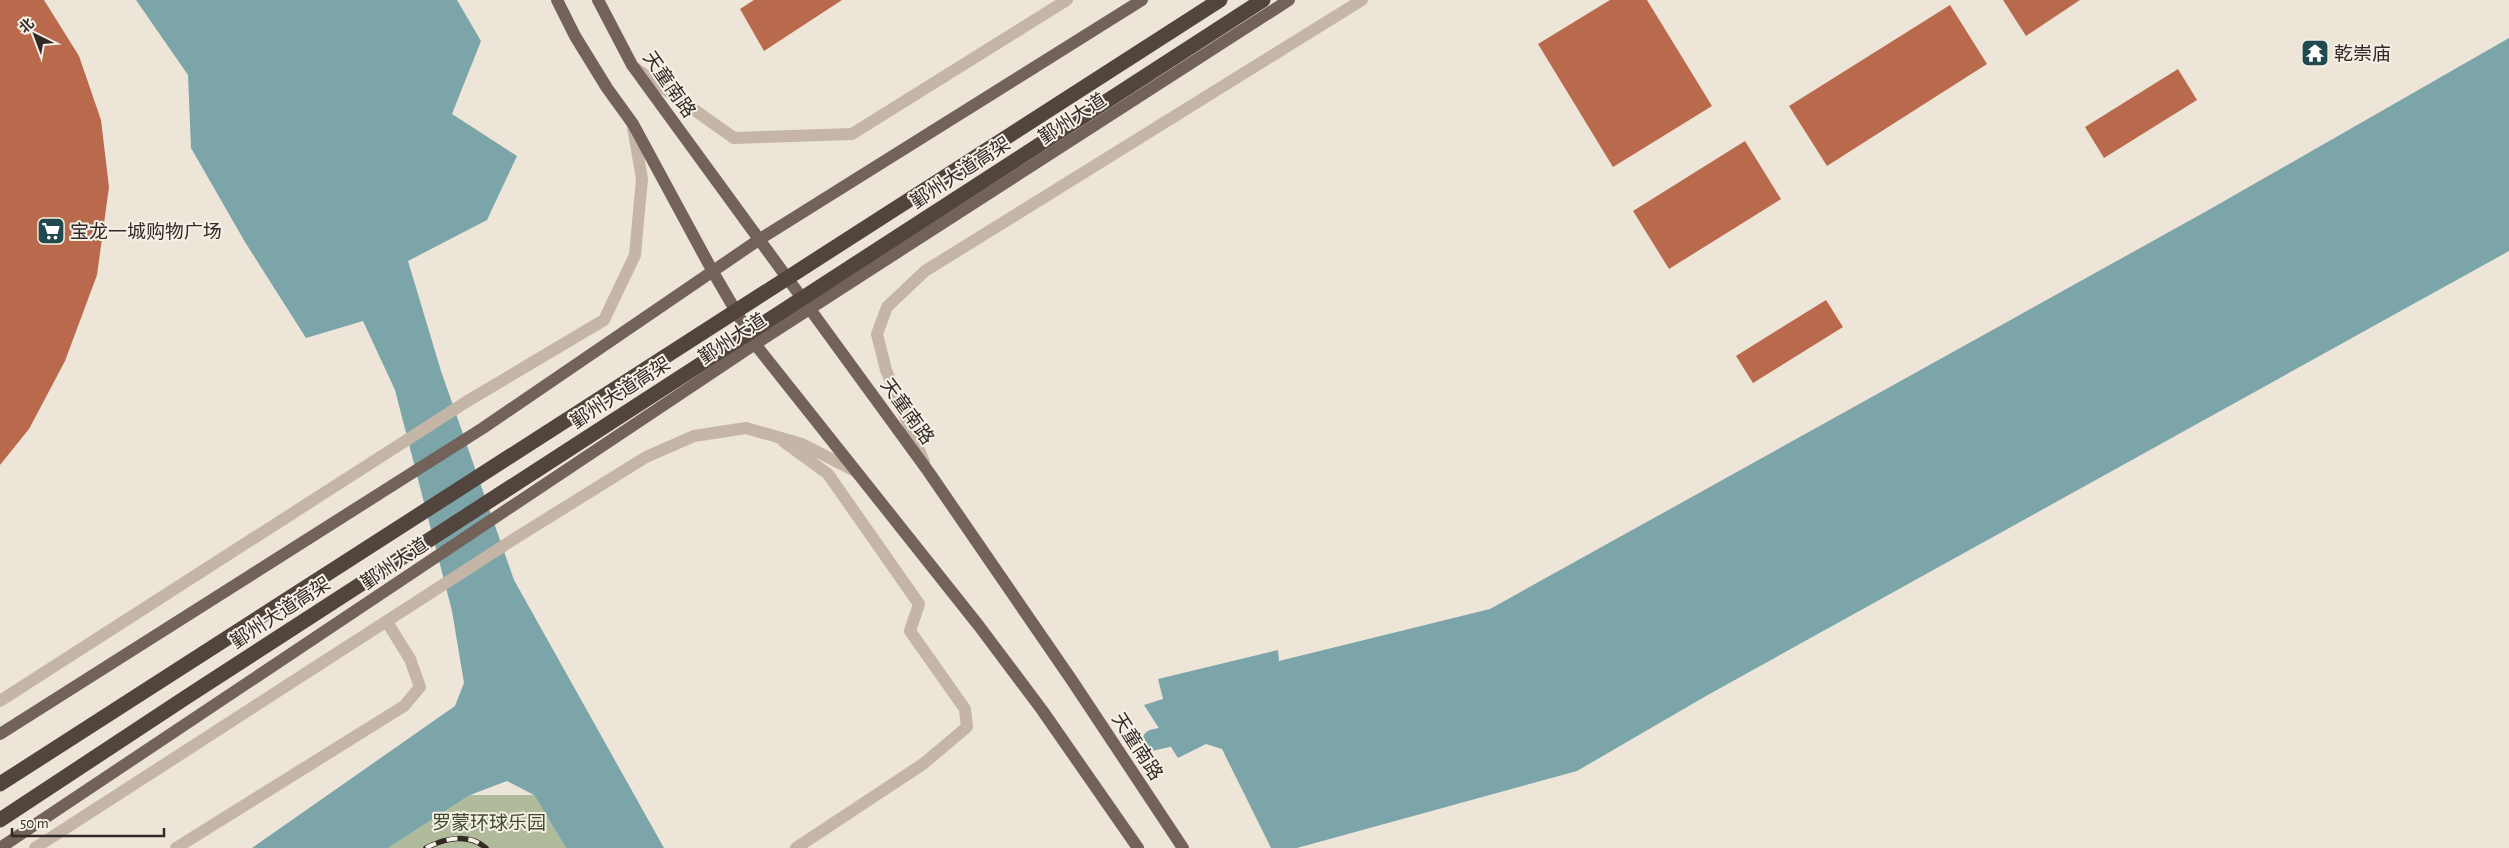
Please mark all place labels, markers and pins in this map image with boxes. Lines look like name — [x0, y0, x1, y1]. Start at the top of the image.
temple icon: 乾崇庙 — [2300, 38, 2330, 68]
place label: 乾崇庙 — [2334, 44, 2391, 64]
supermarket icon: 宝龙一城购物广场 — [36, 216, 66, 246]
place label: 宝龙一城购物广场 — [70, 222, 222, 242]

